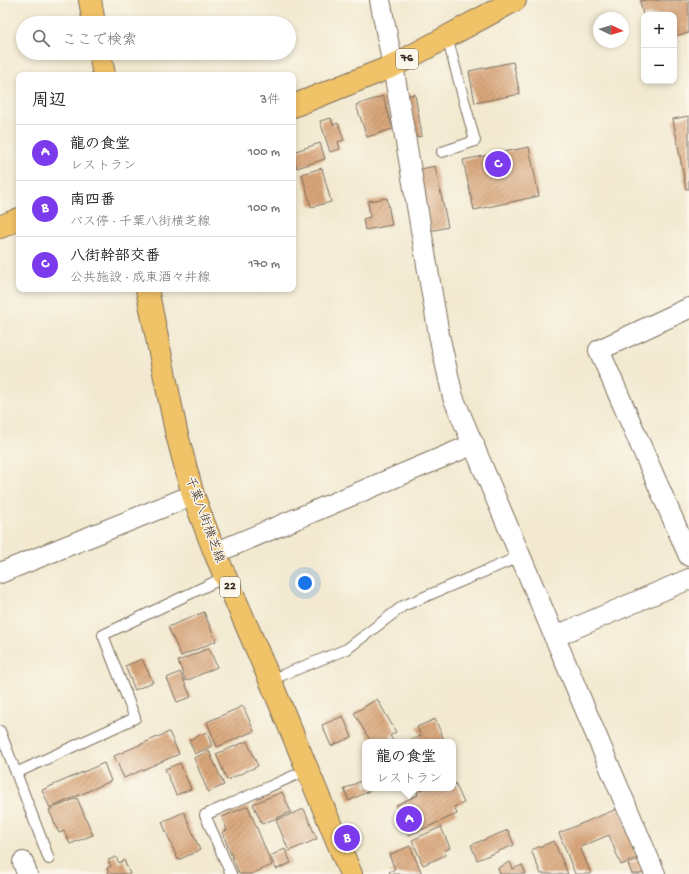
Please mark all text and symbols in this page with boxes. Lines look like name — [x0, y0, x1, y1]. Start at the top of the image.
north arrow — [593, 12, 629, 48]
map controls — [641, 12, 677, 84]
button: + — [641, 12, 677, 48]
search box — [16, 16, 296, 60]
icon: search — [30, 27, 52, 49]
text: ここで検索 — [62, 32, 137, 50]
button: − — [641, 48, 677, 84]
road number: 76 — [396, 49, 418, 69]
text: 周辺 — [32, 92, 66, 112]
text: 3件 — [260, 93, 280, 108]
text: 龍の食堂 — [70, 136, 130, 154]
text: A — [41, 145, 49, 160]
text: 100 m — [248, 145, 280, 160]
pin: C — [485, 149, 511, 179]
text: レストラン — [70, 159, 136, 174]
text: 南四番 — [70, 192, 115, 210]
text: B — [42, 201, 48, 216]
text: 100 m — [248, 201, 280, 216]
text: バス停 · 千葉八街横芝線 — [70, 215, 210, 230]
text: 八街幹部交番 — [70, 248, 160, 266]
text: C — [41, 257, 49, 272]
text: 170 m — [248, 257, 280, 272]
text: 公共施設 · 成東酒々井線 — [70, 271, 210, 286]
street label: 千葉八街横芝線 — [181, 474, 228, 566]
your location — [295, 573, 315, 593]
road number: 22 — [220, 577, 240, 597]
popup — [362, 739, 456, 791]
text: 龍の食堂 — [376, 749, 436, 767]
text: レストラン — [376, 772, 442, 787]
pin: A — [396, 804, 422, 834]
pin: B — [334, 823, 360, 853]

